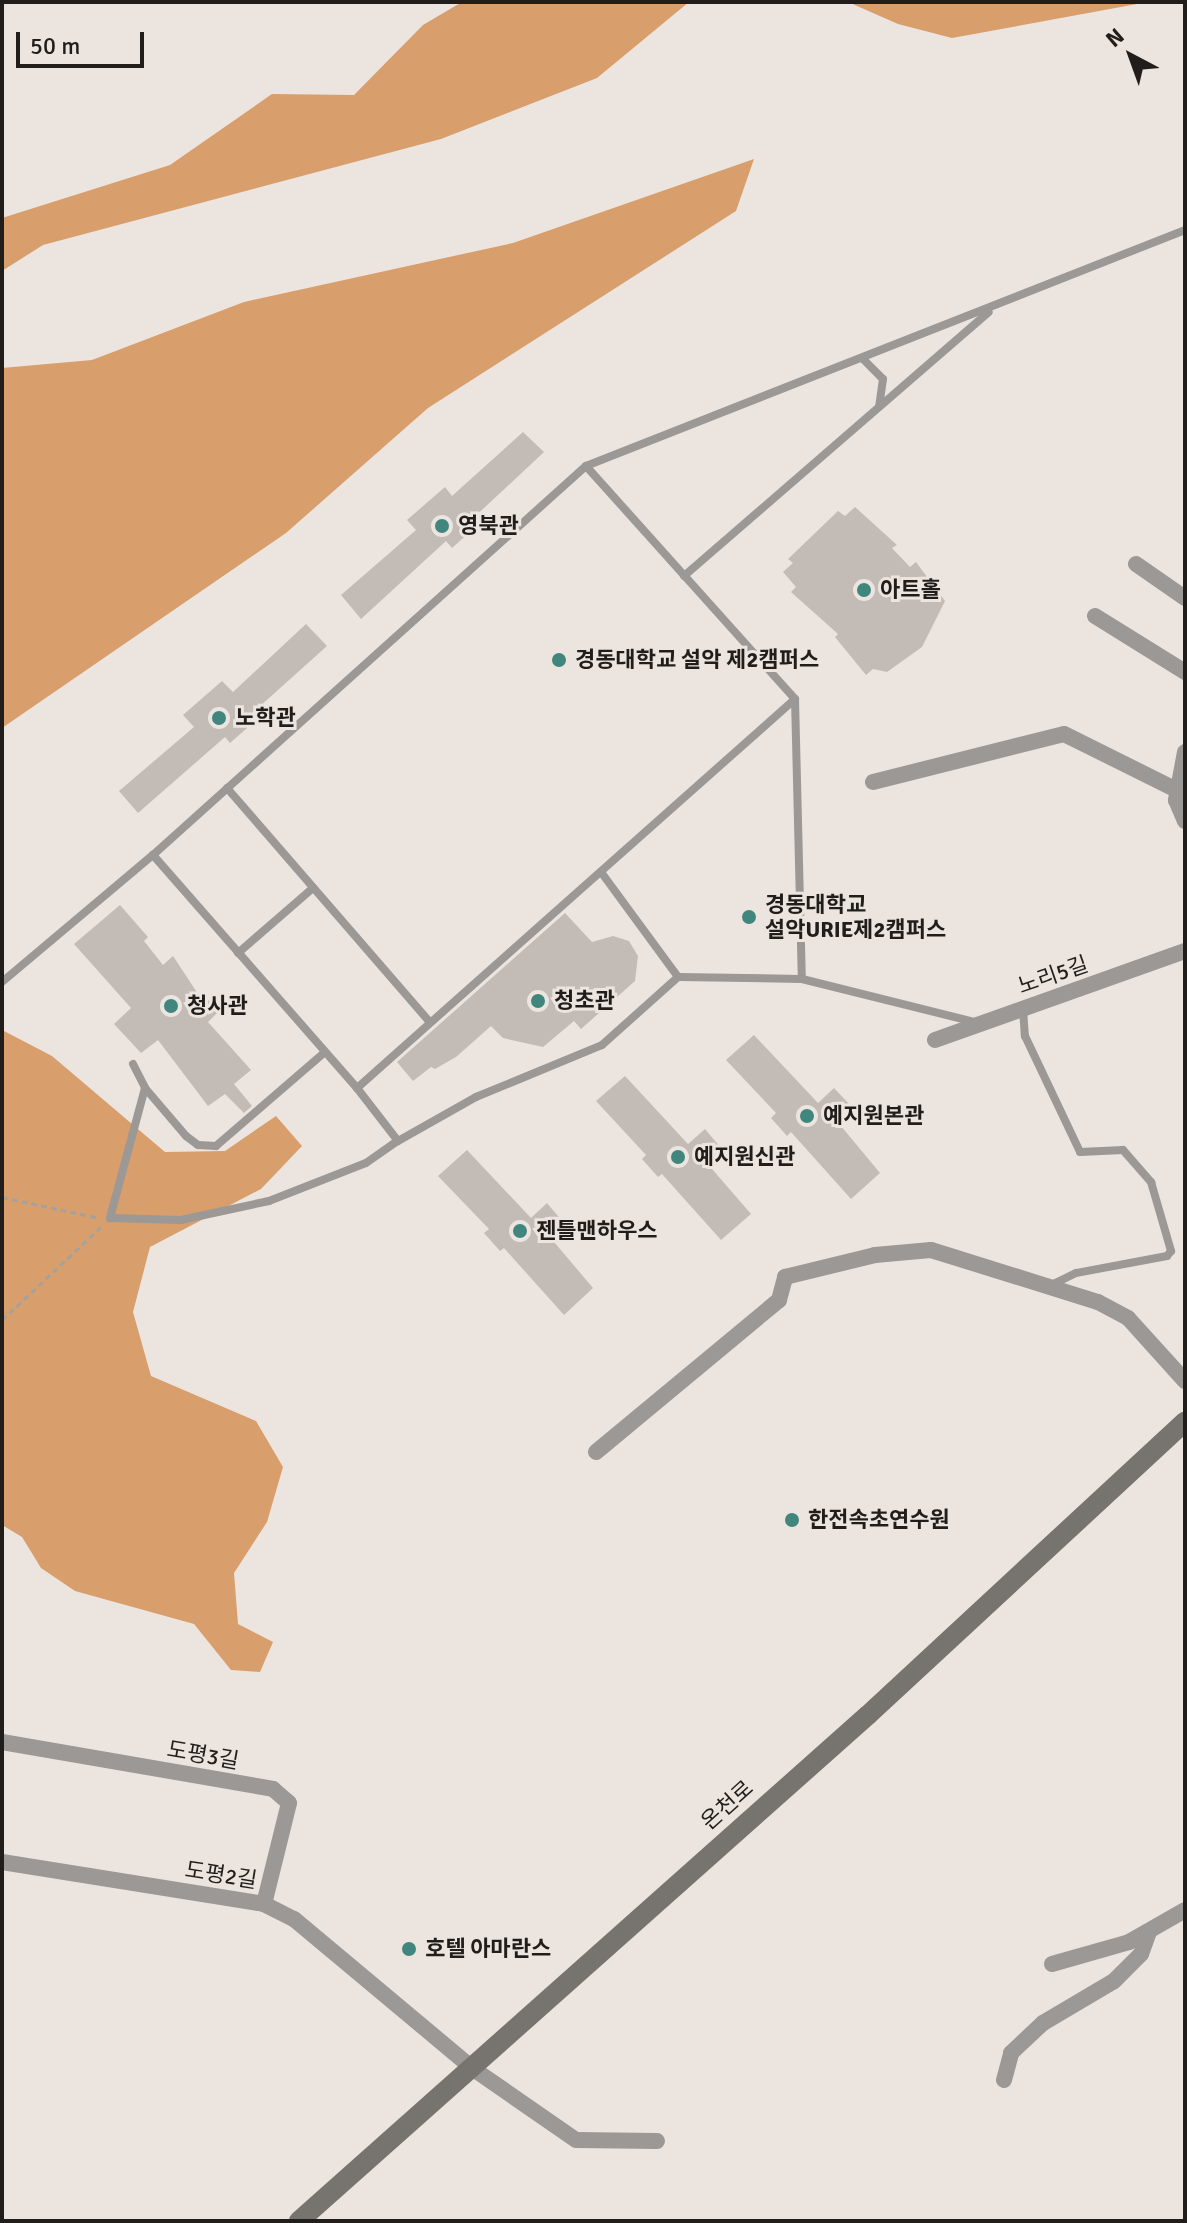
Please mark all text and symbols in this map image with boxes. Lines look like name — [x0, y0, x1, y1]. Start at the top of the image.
scale bar — [20, 16, 148, 66]
north arrow — [1091, 16, 1171, 96]
text: N — [1100, 22, 1130, 53]
text: 50 m — [30, 31, 80, 61]
place label: 영북관 — [458, 513, 519, 539]
marker: 영북관 — [433, 517, 451, 535]
place label: 아트홀 — [880, 577, 941, 603]
marker: 아트홀 — [855, 581, 873, 599]
place label: 경동대학교 설악 제2캠퍼스 — [575, 647, 819, 673]
marker: 경동대학교 설악 제2캠퍼스 — [550, 651, 568, 669]
place label: 노학관 — [235, 705, 296, 731]
marker: 노학관 — [210, 709, 228, 727]
place label: 경동대학교 설악URIE제2캠퍼스 — [765, 891, 946, 942]
marker: 경동대학교 설악URIE제2캠퍼스 — [740, 908, 758, 926]
street label: 노리5길 — [1014, 951, 1092, 999]
place label: 청초관 — [554, 988, 615, 1014]
marker: 청초관 — [529, 992, 547, 1010]
place label: 청사관 — [187, 993, 248, 1019]
marker: 청사관 — [162, 997, 180, 1015]
place label: 예지원본관 — [823, 1103, 924, 1129]
marker: 예지원본관 — [798, 1107, 816, 1125]
place label: 예지원신관 — [694, 1144, 795, 1170]
marker: 예지원신관 — [669, 1148, 687, 1166]
place label: 젠틀맨하우스 — [536, 1218, 657, 1244]
marker: 젠틀맨하우스 — [511, 1222, 529, 1240]
place label: 한전속초연수원 — [808, 1507, 950, 1533]
marker: 한전속초연수원 — [783, 1511, 801, 1529]
street label: 도평3길 — [165, 1736, 241, 1774]
street label: 온천로 — [696, 1775, 758, 1835]
street label: 도평2길 — [183, 1856, 259, 1894]
place label: 호텔 아마란스 — [425, 1936, 551, 1962]
marker: 호텔 아마란스 — [400, 1940, 418, 1958]

